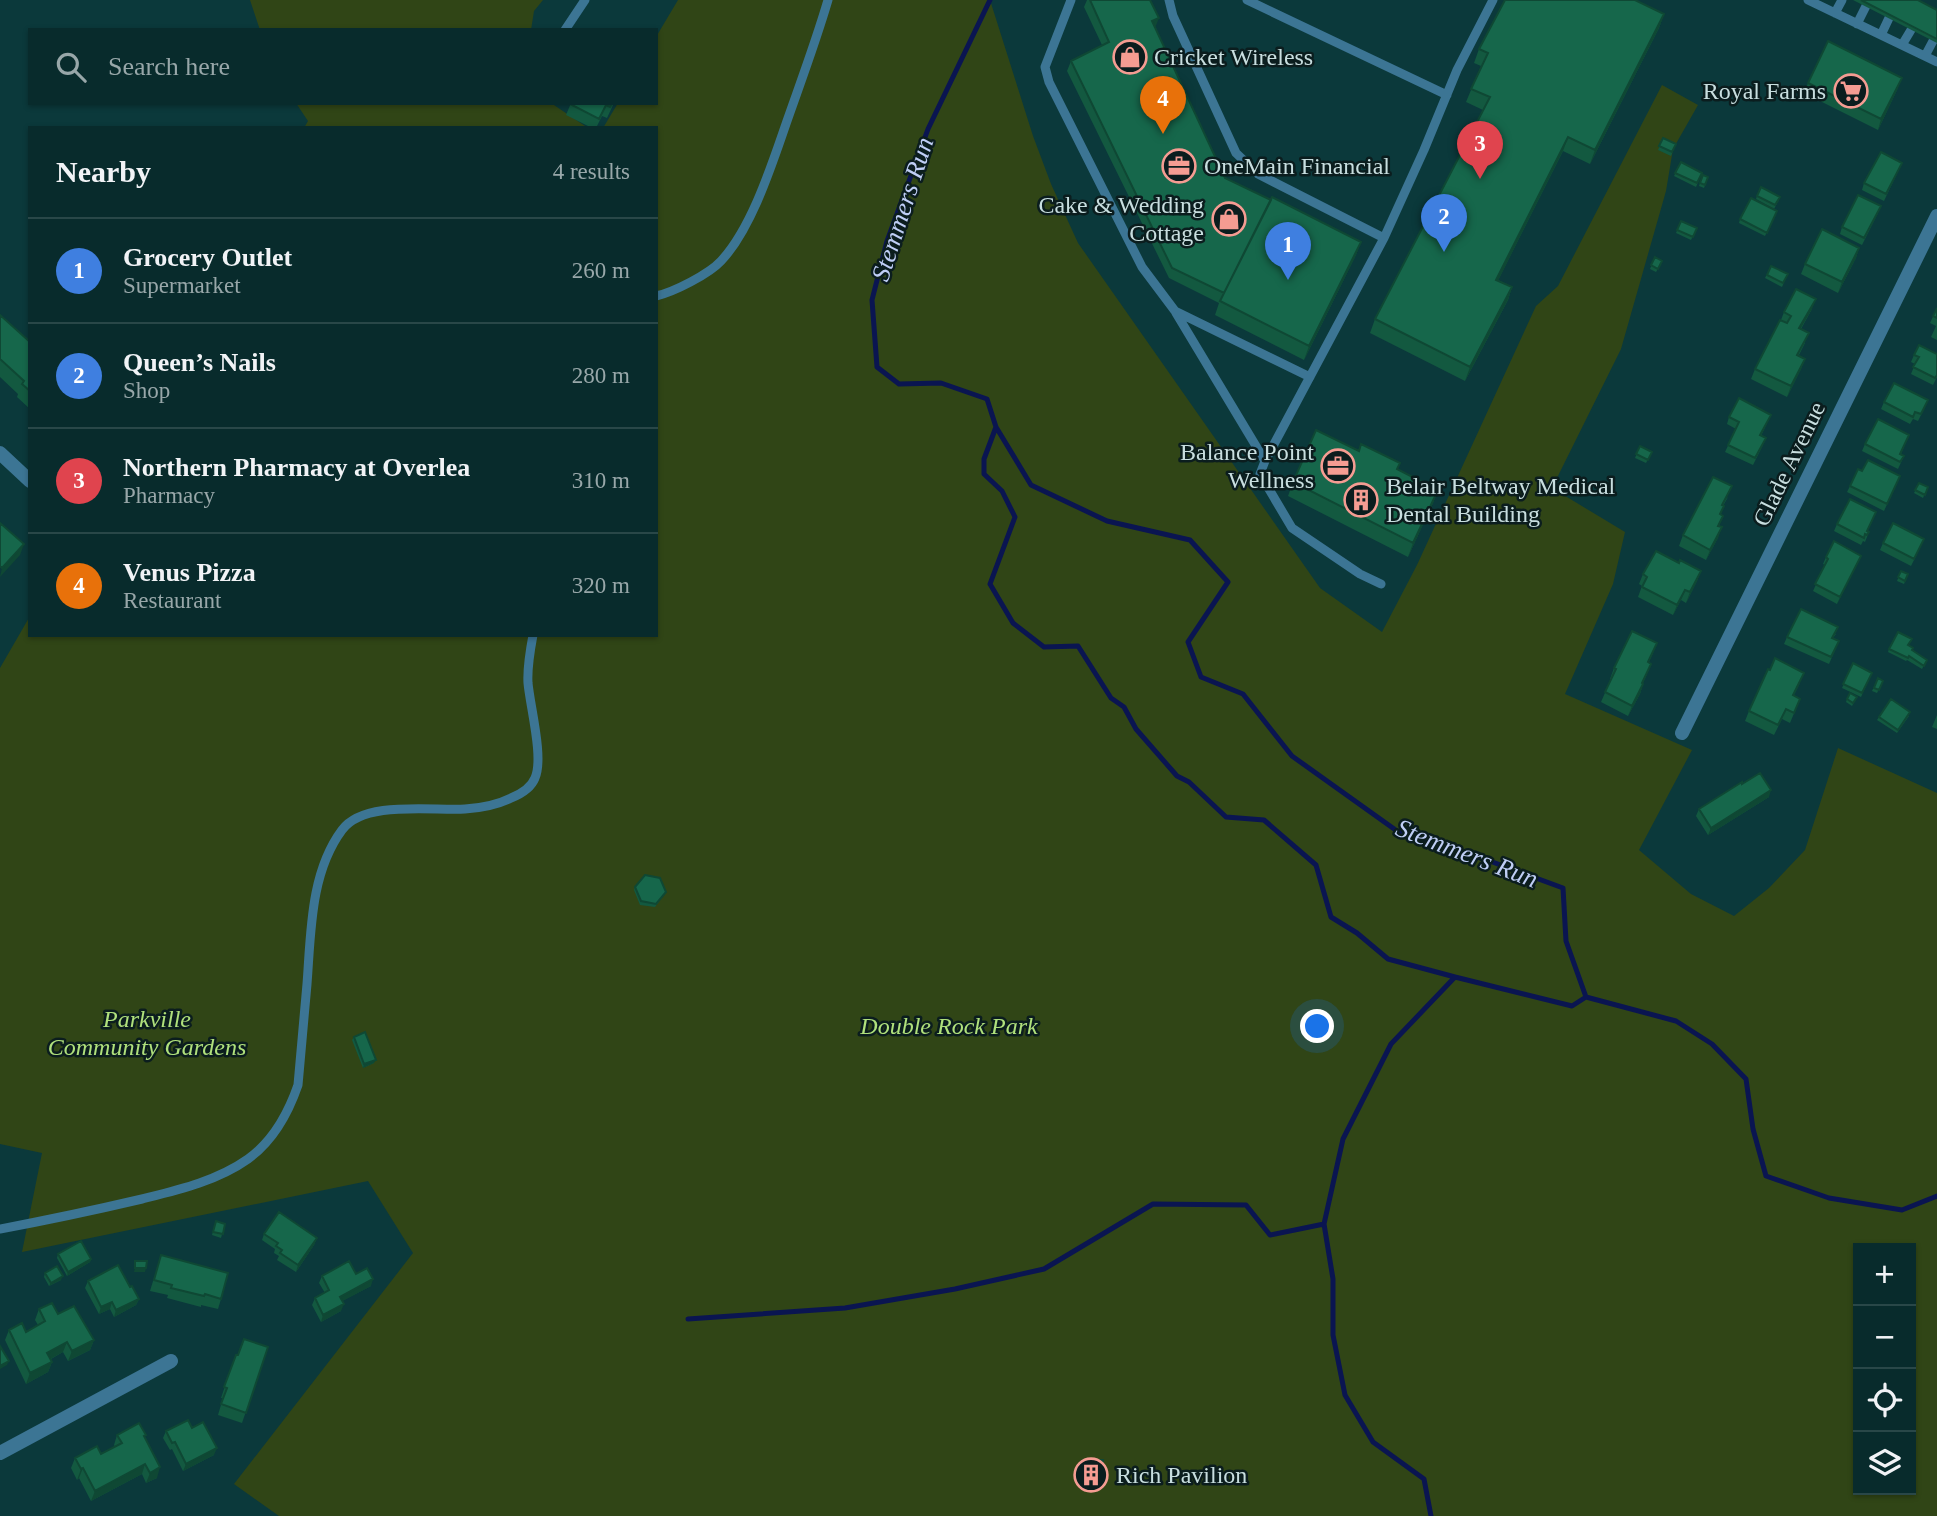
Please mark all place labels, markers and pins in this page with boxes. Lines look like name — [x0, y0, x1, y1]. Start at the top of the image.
shop icon: Cricket Wireless — [1111, 38, 1149, 76]
place label: Cricket Wireless — [1154, 44, 1313, 70]
supermarket icon: Royal Farms — [1832, 72, 1870, 110]
pin: 4 — [1140, 76, 1186, 134]
place label: Royal Farms — [1703, 78, 1826, 104]
pin: 3 — [1457, 121, 1503, 179]
office icon: OneMain Financial — [1160, 147, 1198, 185]
place label: OneMain Financial — [1204, 153, 1390, 179]
place label: Cake & Wedding Cottage — [1038, 192, 1204, 246]
pin: 2 — [1421, 194, 1467, 252]
shop icon: Cake & Wedding Cottage — [1210, 200, 1248, 238]
pin: 1 — [1265, 222, 1311, 280]
place label: Balance Point Wellness — [1180, 439, 1314, 493]
office icon: Balance Point Wellness — [1319, 447, 1357, 485]
place label: Belair Beltway Medical Dental Building — [1386, 473, 1616, 527]
building icon: Belair Beltway Medical Dental Building — [1342, 481, 1380, 519]
building icon: Rich Pavilion — [1072, 1456, 1110, 1494]
place label: Rich Pavilion — [1116, 1462, 1247, 1488]

